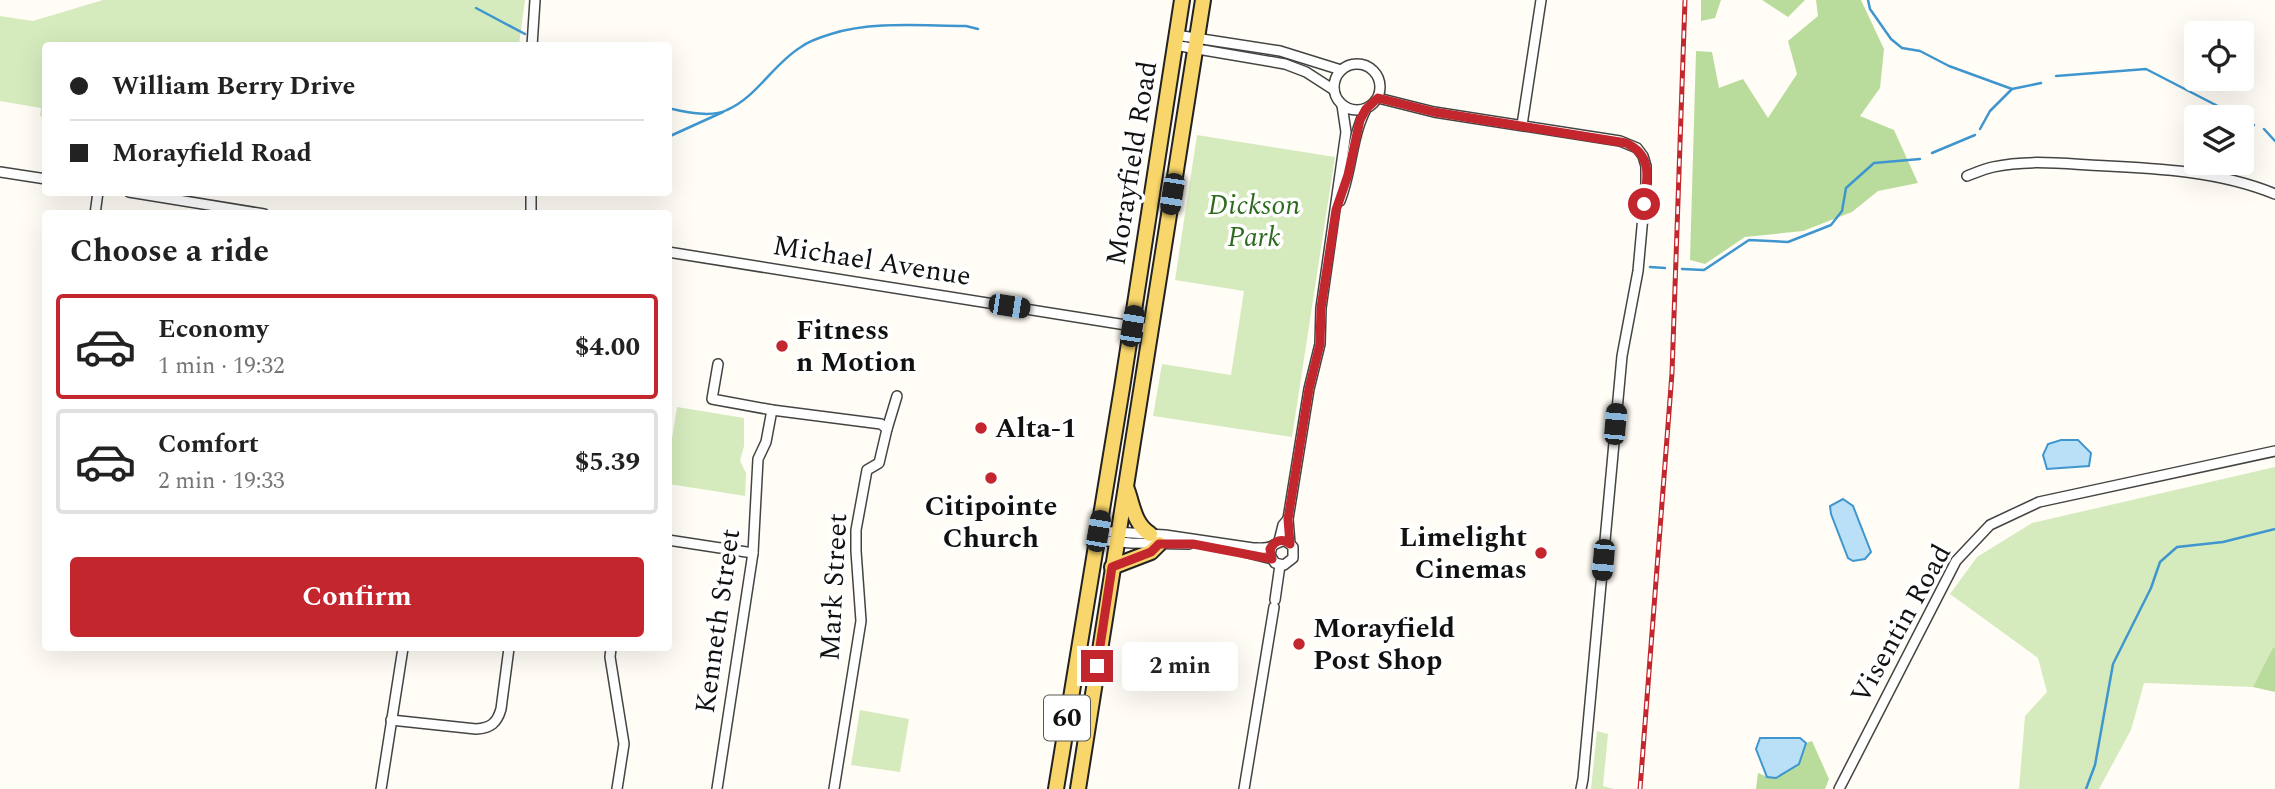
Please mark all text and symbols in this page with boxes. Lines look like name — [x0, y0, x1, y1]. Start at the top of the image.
map controls — [2184, 21, 2254, 175]
button: locate — [2184, 21, 2254, 91]
street label: Morayfield Road — [1095, 58, 1169, 268]
text: William Berry Drive — [112, 66, 355, 106]
button: layers — [2184, 105, 2254, 175]
text: Morayfield Road — [112, 133, 312, 173]
car — [1159, 172, 1186, 216]
park label: Dickson Park — [1208, 184, 1300, 259]
route start — [1628, 188, 1660, 220]
street label: Michael Avenue — [770, 224, 974, 298]
text: Choose a ride — [70, 227, 269, 276]
car — [987, 292, 1032, 320]
car — [1119, 304, 1146, 348]
text: Economy — [158, 309, 268, 349]
place label: Fitness n Motion — [796, 309, 916, 384]
icon: car — [74, 315, 137, 378]
text: $4.00 — [575, 327, 640, 367]
marker: Fitness n Motion — [774, 338, 790, 354]
text: 1 min · 19:32 — [158, 349, 285, 384]
car — [1603, 402, 1628, 446]
place label: Alta-1 — [995, 407, 1077, 450]
marker: Alta-1 — [973, 420, 989, 436]
text: Comfort — [158, 424, 259, 464]
icon: car — [74, 430, 137, 493]
text: $5.39 — [575, 442, 640, 482]
text: 2 min · 19:33 — [158, 464, 285, 499]
marker: Citipointe Church — [983, 470, 999, 486]
place label: Citipointe Church — [925, 485, 1057, 560]
car — [1085, 508, 1112, 554]
street label: Mark Street — [809, 512, 859, 662]
place label: Limelight Cinemas — [1399, 516, 1527, 591]
street label: Kenneth Street — [684, 526, 752, 716]
street label: Visentin Road — [1839, 536, 1963, 712]
car — [1591, 538, 1616, 582]
marker: Limelight Cinemas — [1533, 545, 1549, 561]
button: Confirm — [70, 557, 644, 637]
place label: Morayfield Post Shop — [1313, 607, 1455, 682]
marker: Morayfield Post Shop — [1291, 636, 1307, 652]
callout: 2 min — [1122, 642, 1237, 690]
text: 2 min — [1149, 649, 1211, 684]
route end — [1081, 650, 1113, 682]
road number: 60 — [1044, 696, 1090, 740]

